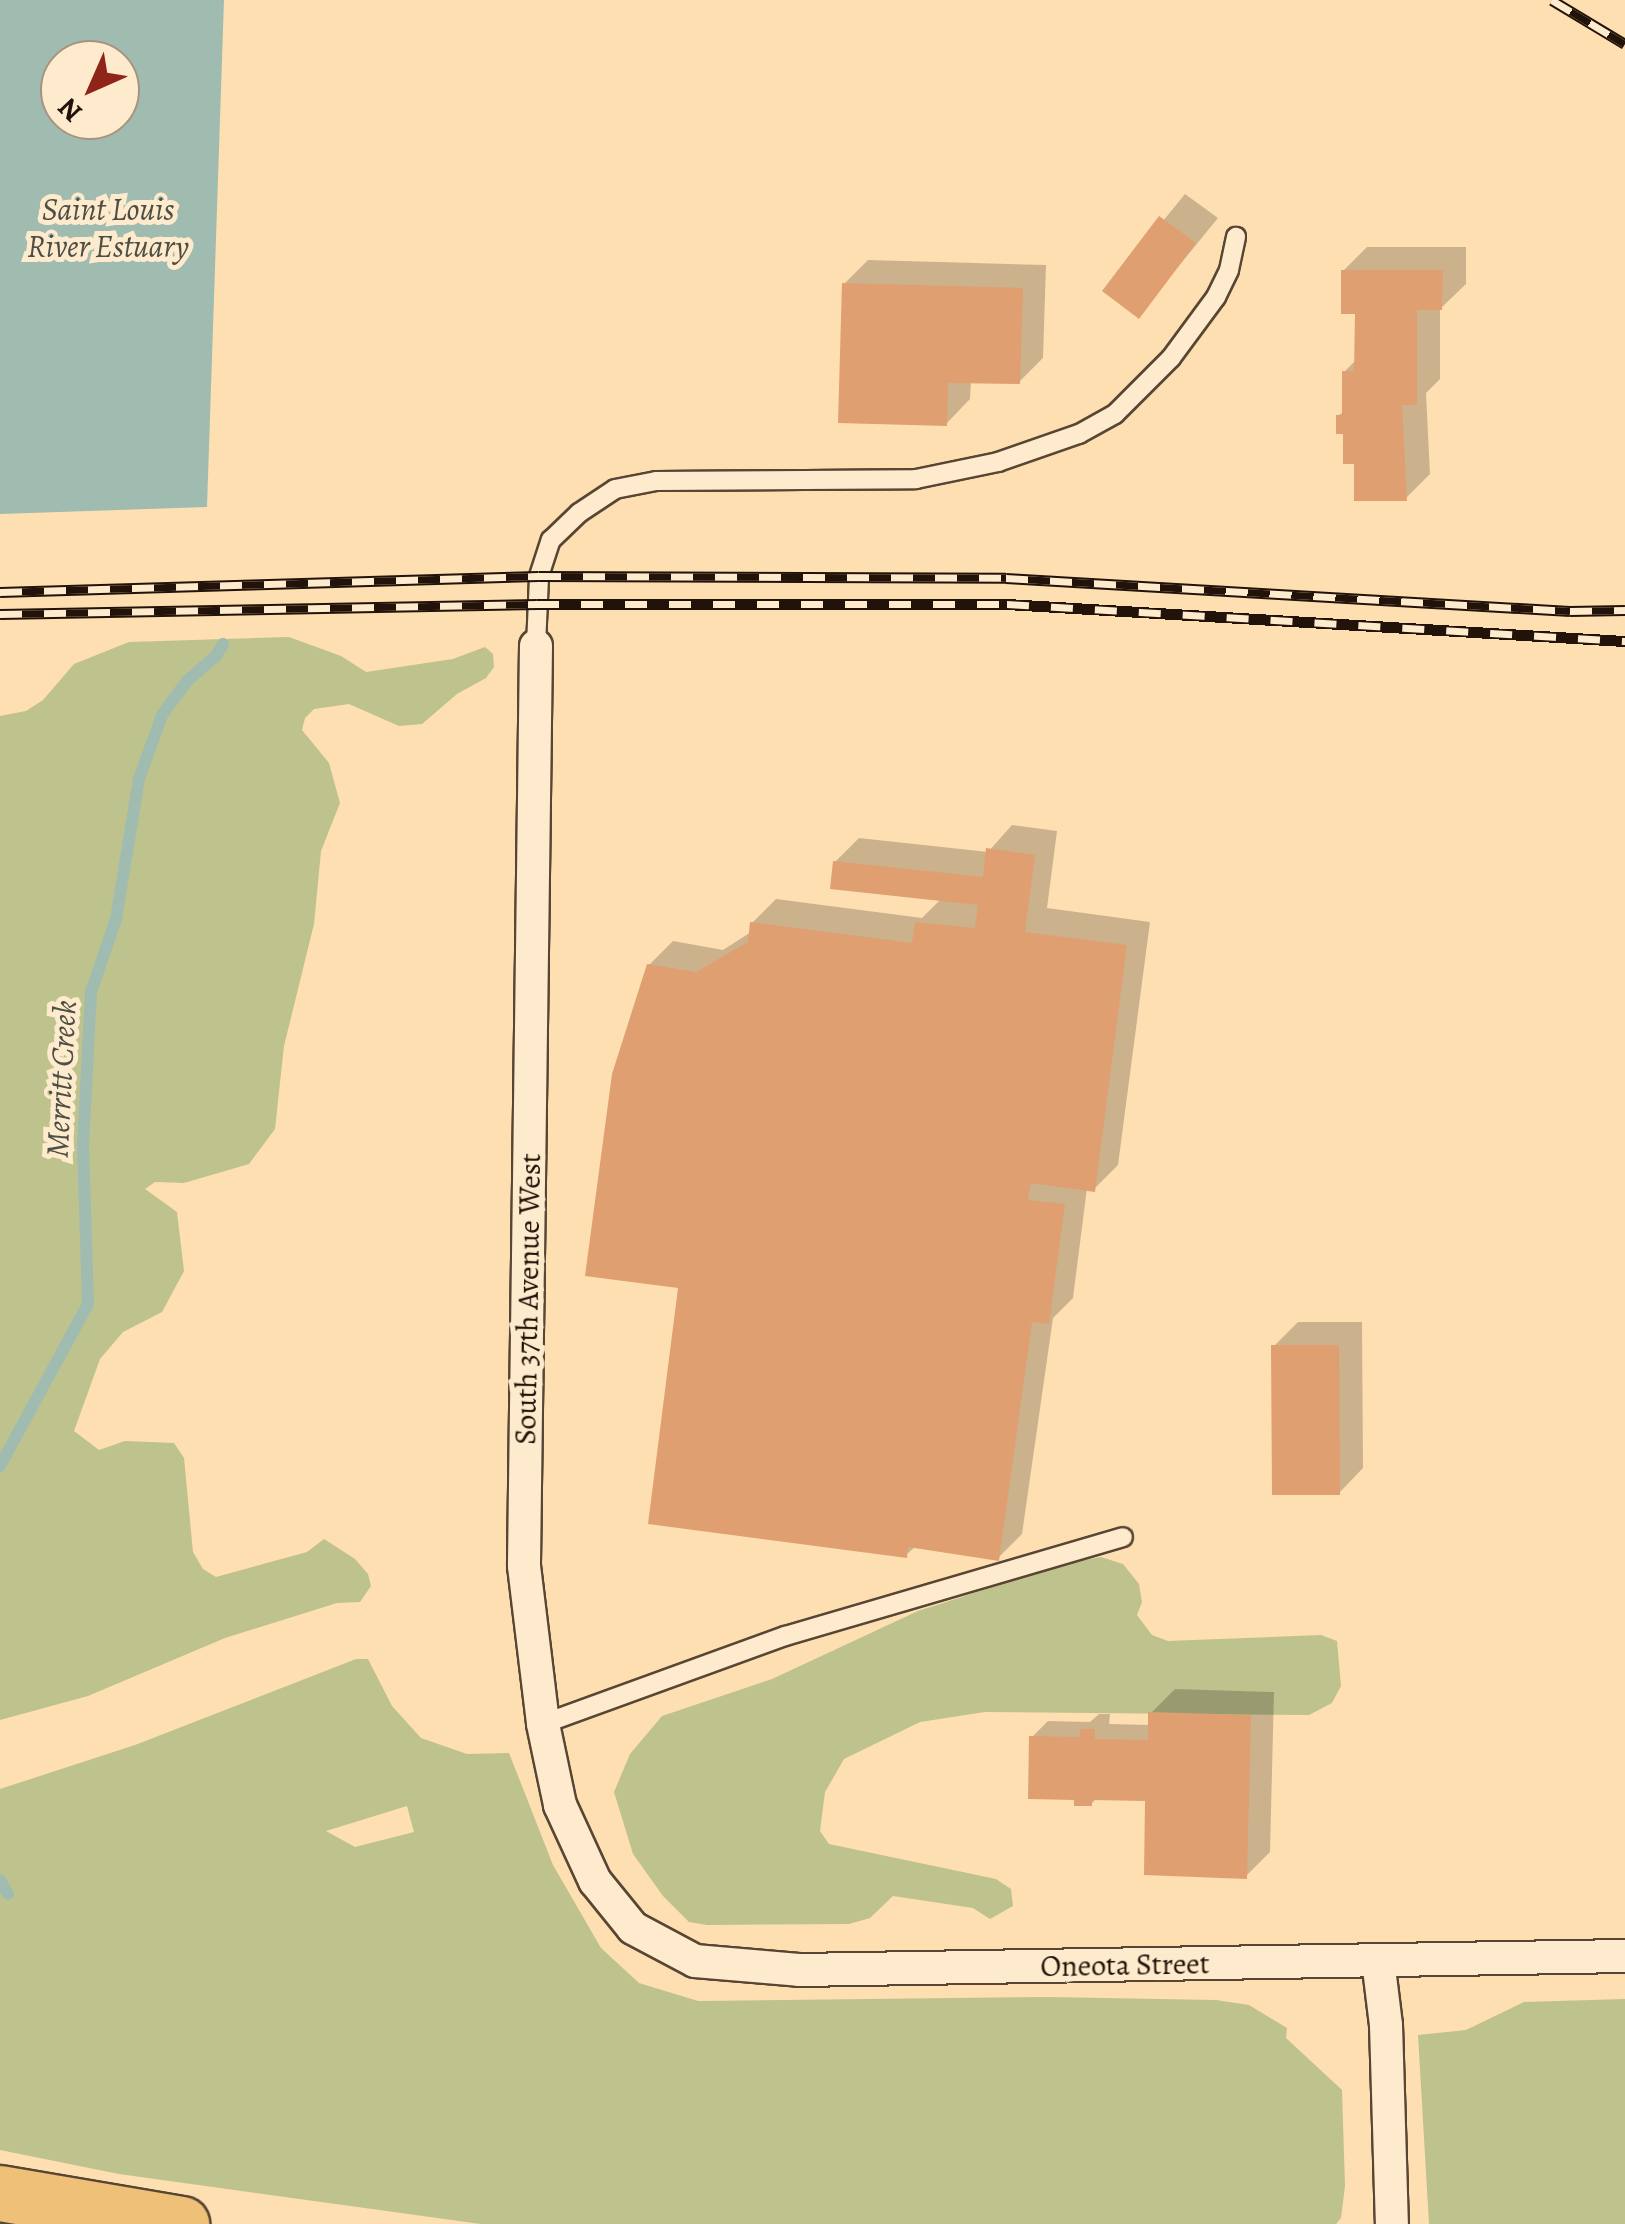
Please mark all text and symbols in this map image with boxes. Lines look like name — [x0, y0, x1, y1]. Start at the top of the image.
north arrow — [40, 40, 140, 140]
text: N — [50, 89, 91, 130]
water label: Saint Louis River Estuary — [27, 191, 189, 266]
water label: Merritt Creek — [38, 999, 84, 1159]
street label: South 37th Avenue West — [507, 1153, 549, 1445]
street label: Oneota Street — [1040, 1946, 1210, 1984]

